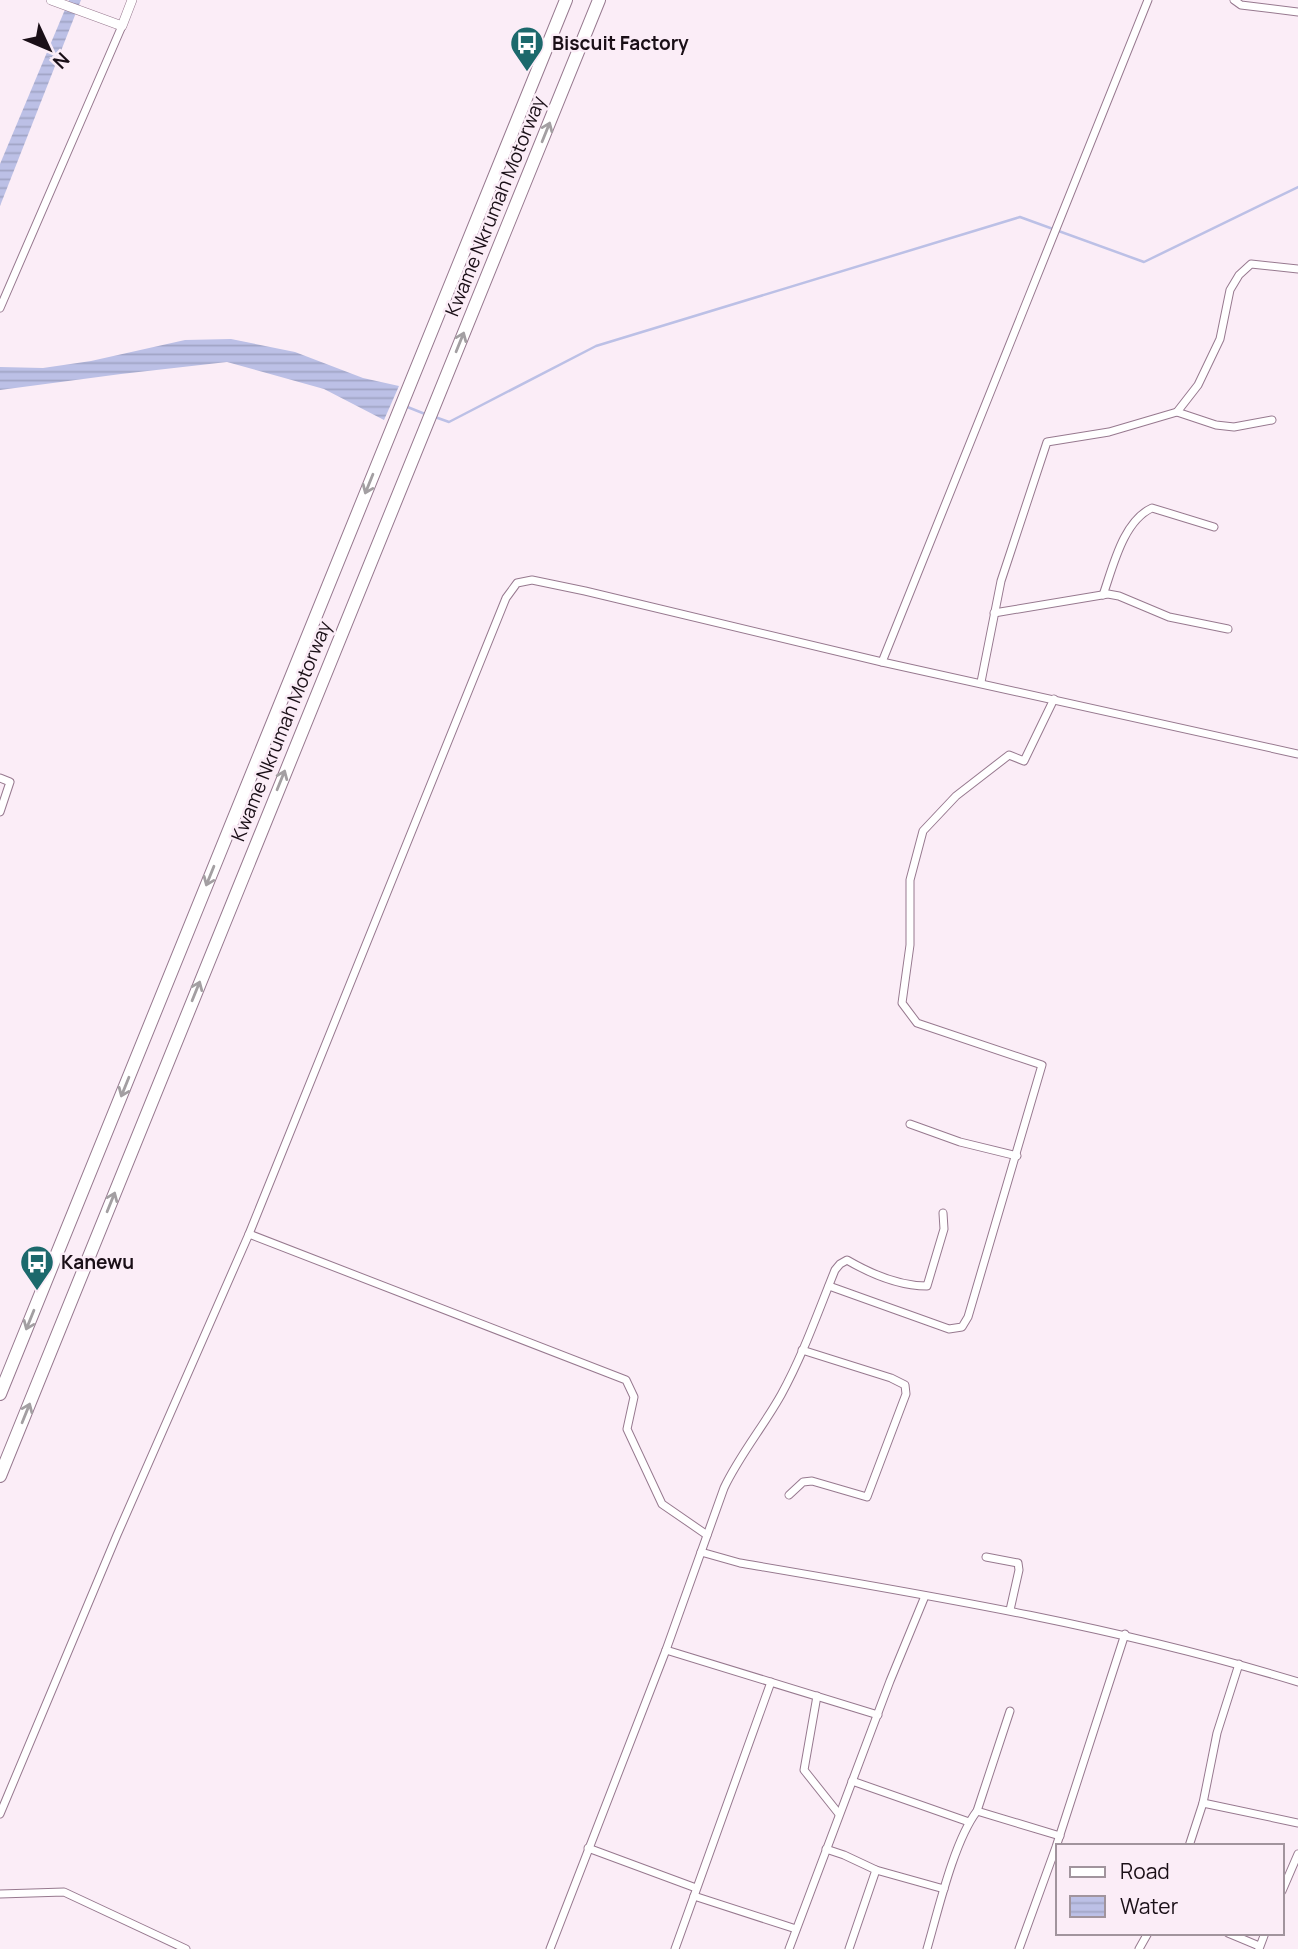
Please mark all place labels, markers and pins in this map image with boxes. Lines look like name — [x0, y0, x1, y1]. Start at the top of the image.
bus stop icon: Biscuit Factory — [508, 24, 546, 73]
place label: Biscuit Factory — [552, 30, 689, 56]
bus stop icon: Kanewu — [18, 1243, 56, 1292]
place label: Kanewu — [61, 1249, 134, 1275]

